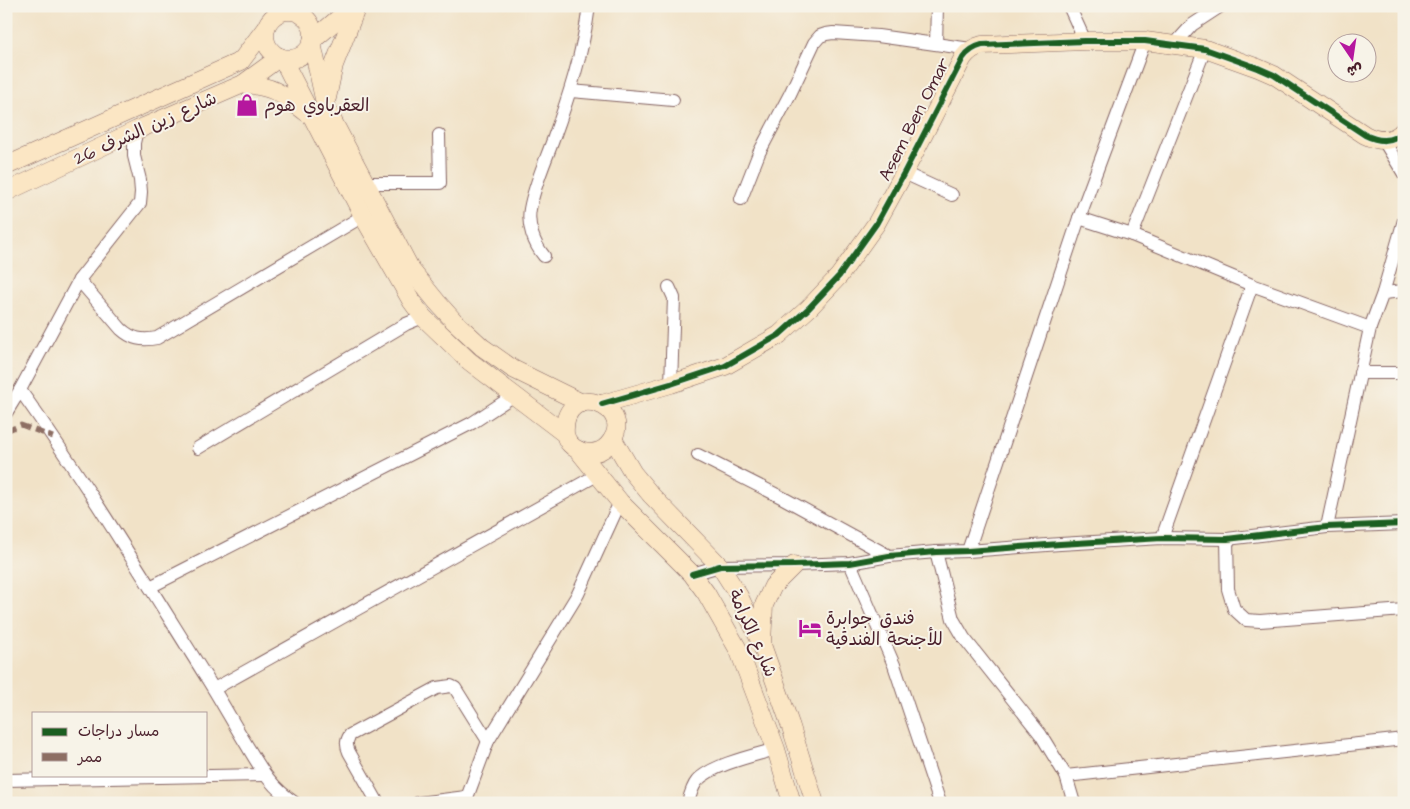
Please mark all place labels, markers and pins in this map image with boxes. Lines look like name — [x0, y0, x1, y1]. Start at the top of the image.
shop icon: العقرباوي هوم — [234, 92, 260, 118]
place label: العقرباوي هوم — [264, 93, 369, 119]
place label: فندق جوابرة للأجنحة الفندقية — [826, 606, 943, 652]
hotel icon: فندق جوابرة للأجنحة الفندقية — [797, 615, 823, 641]

